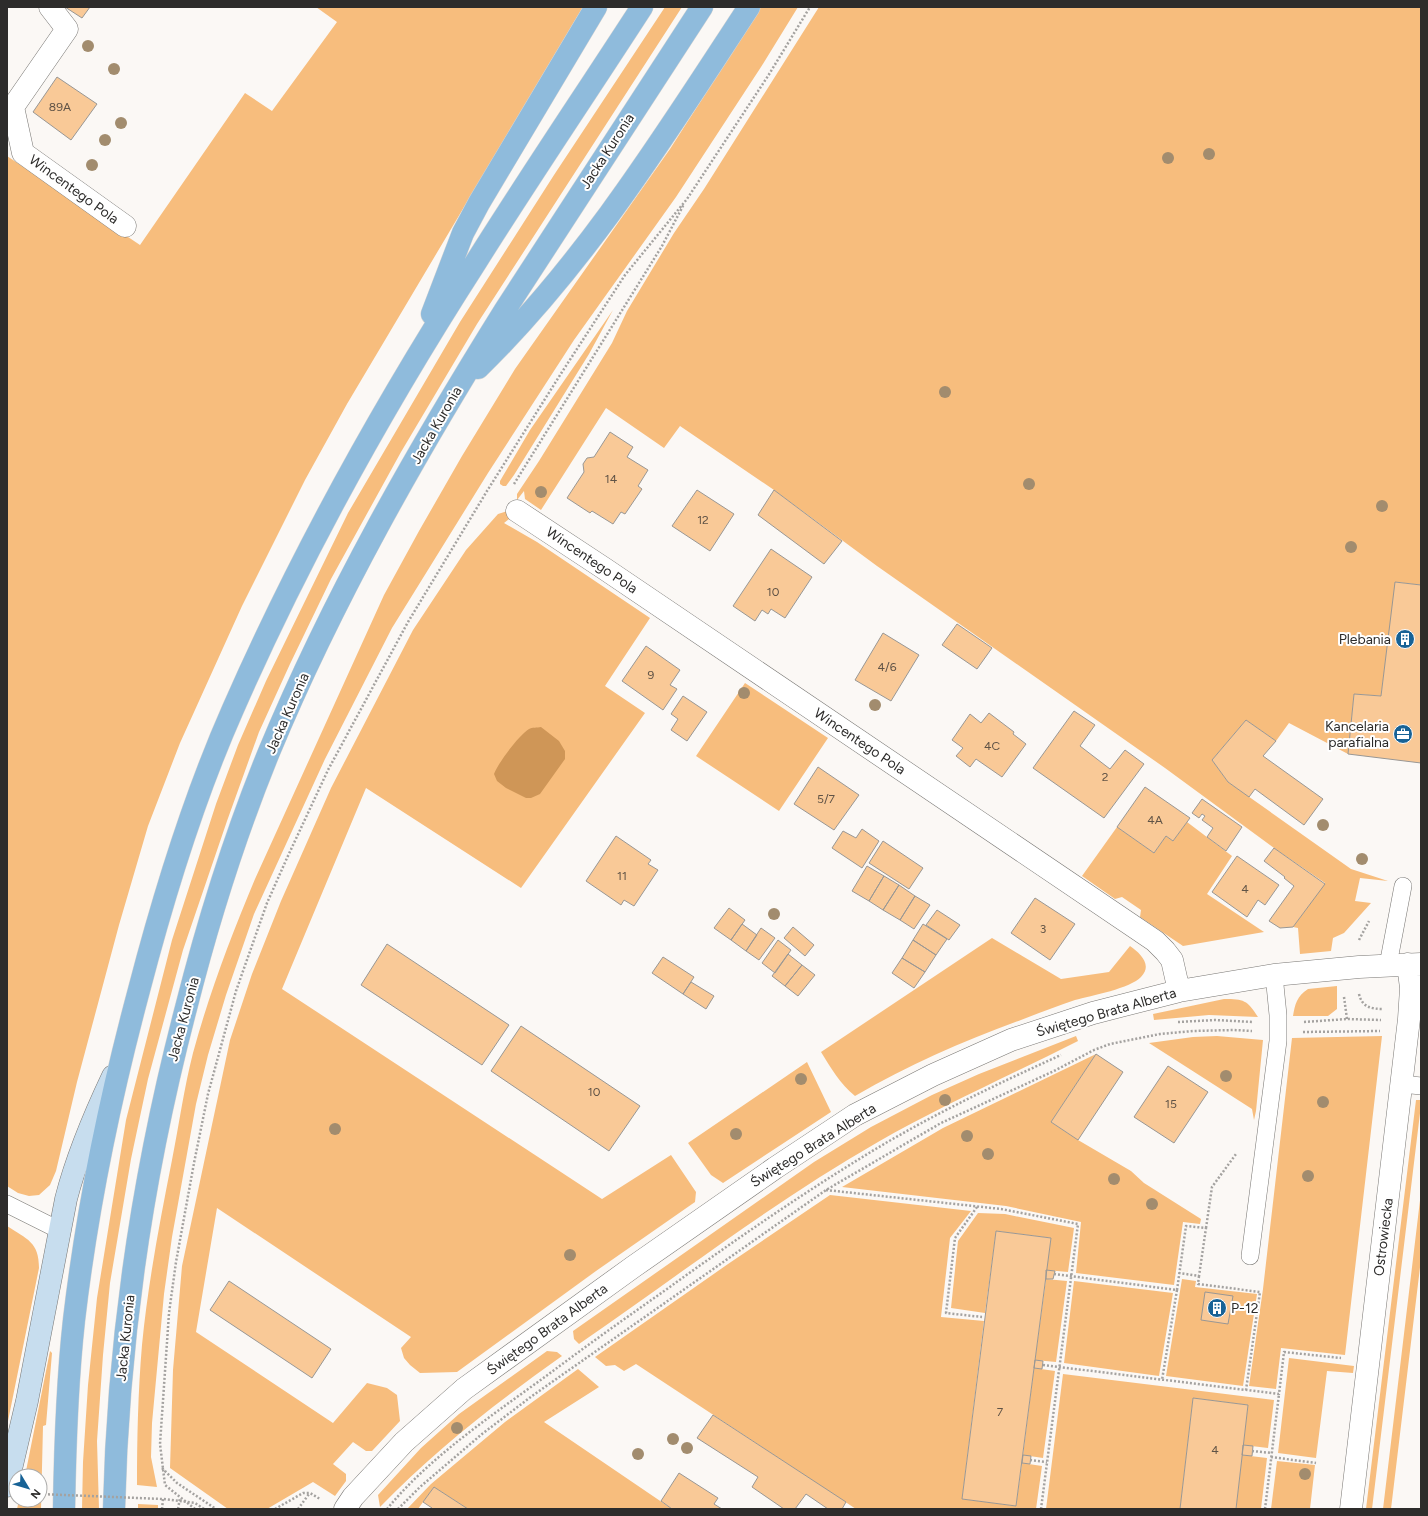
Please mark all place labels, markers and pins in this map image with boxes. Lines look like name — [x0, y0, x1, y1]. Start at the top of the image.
building icon: Plebania — [1394, 628, 1416, 650]
place label: Plebania — [1339, 631, 1391, 648]
place label: Kancelaria parafialna — [1325, 718, 1389, 751]
office icon: Kancelaria parafialna — [1392, 723, 1414, 745]
building icon: P-12 — [1206, 1297, 1228, 1319]
place label: P-12 — [1231, 1300, 1259, 1317]

